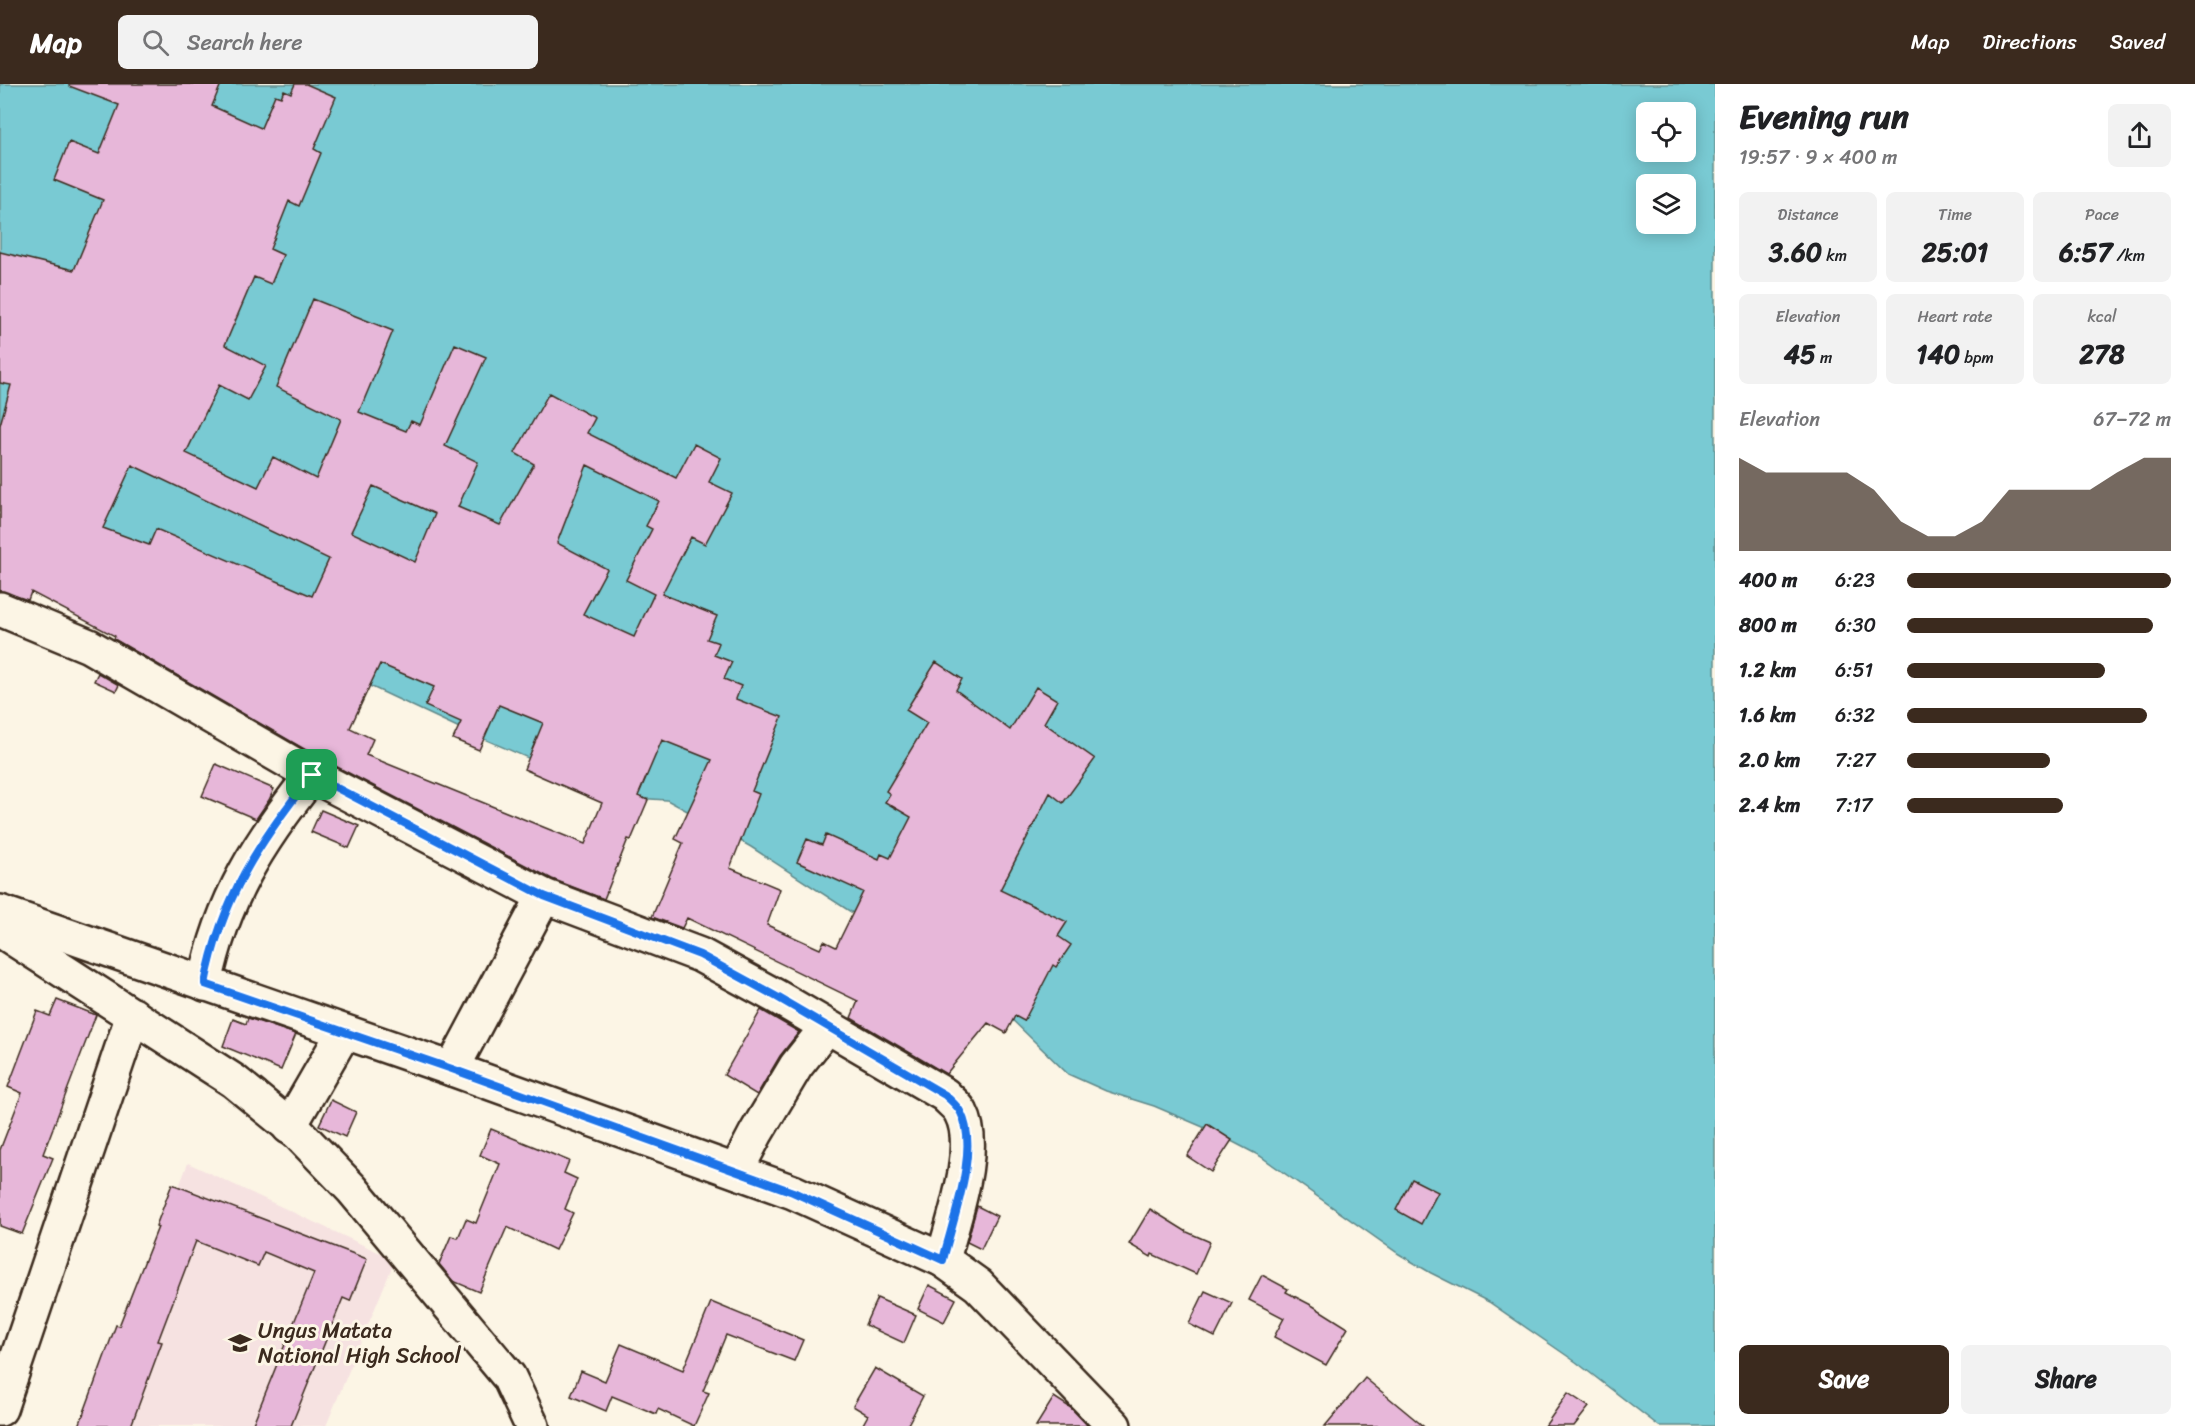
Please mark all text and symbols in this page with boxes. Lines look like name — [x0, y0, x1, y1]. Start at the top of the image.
search box — [118, 15, 538, 69]
text: Map — [30, 18, 82, 67]
text: Search here — [187, 23, 303, 62]
text: Map — [1911, 23, 1949, 61]
text: Directions — [1982, 23, 2077, 61]
text: Saved — [2110, 23, 2165, 61]
icon: search — [139, 26, 172, 59]
text: Evening run — [1739, 88, 1909, 146]
map controls — [1636, 102, 1696, 234]
button: locate — [1636, 102, 1696, 162]
button: share — [2108, 104, 2171, 167]
text: 19:57 · 9 × 400 m — [1739, 140, 1897, 175]
button: layers — [1636, 174, 1696, 234]
text: Distance — [1778, 200, 1838, 229]
text: Time — [1938, 200, 1972, 229]
text: Pace — [2085, 200, 2119, 229]
text: 3.60 — [1769, 229, 1822, 275]
text: 25:01 — [1922, 229, 1988, 275]
text: 6:57 — [2059, 229, 2112, 275]
text: km — [1822, 241, 1847, 270]
text: /km — [2112, 241, 2145, 270]
text: Elevation — [1776, 302, 1840, 331]
text: Heart rate — [1917, 302, 1993, 331]
text: kcal — [2087, 302, 2117, 331]
text: 45 — [1784, 331, 1816, 377]
text: 140 — [1916, 331, 1960, 377]
text: 278 — [2079, 331, 2125, 377]
text: m — [1816, 343, 1832, 372]
text: bpm — [1960, 343, 1994, 372]
text: Elevation — [1739, 402, 1820, 437]
text: 67–72 m — [2093, 402, 2171, 437]
text: 400 m — [1739, 563, 1797, 598]
text: 6:23 — [1835, 563, 1875, 598]
text: 800 m — [1739, 608, 1797, 643]
text: 6:30 — [1835, 608, 1876, 643]
text: 1.2 km — [1739, 653, 1796, 688]
text: 6:51 — [1835, 653, 1873, 688]
text: 1.6 km — [1739, 698, 1796, 733]
text: 6:32 — [1835, 698, 1875, 733]
text: 2.0 km — [1739, 743, 1800, 778]
text: 7:27 — [1835, 743, 1875, 778]
pin — [286, 749, 337, 800]
icon: arrive — [295, 758, 328, 791]
text: 2.4 km — [1739, 788, 1800, 823]
text: 7:17 — [1835, 788, 1872, 823]
place label: Ungus Matata National High School — [258, 1311, 461, 1375]
school or university icon: Ungus Matata National High School — [227, 1330, 253, 1356]
button: Save — [1739, 1345, 1949, 1414]
button: Share — [1961, 1345, 2171, 1414]

